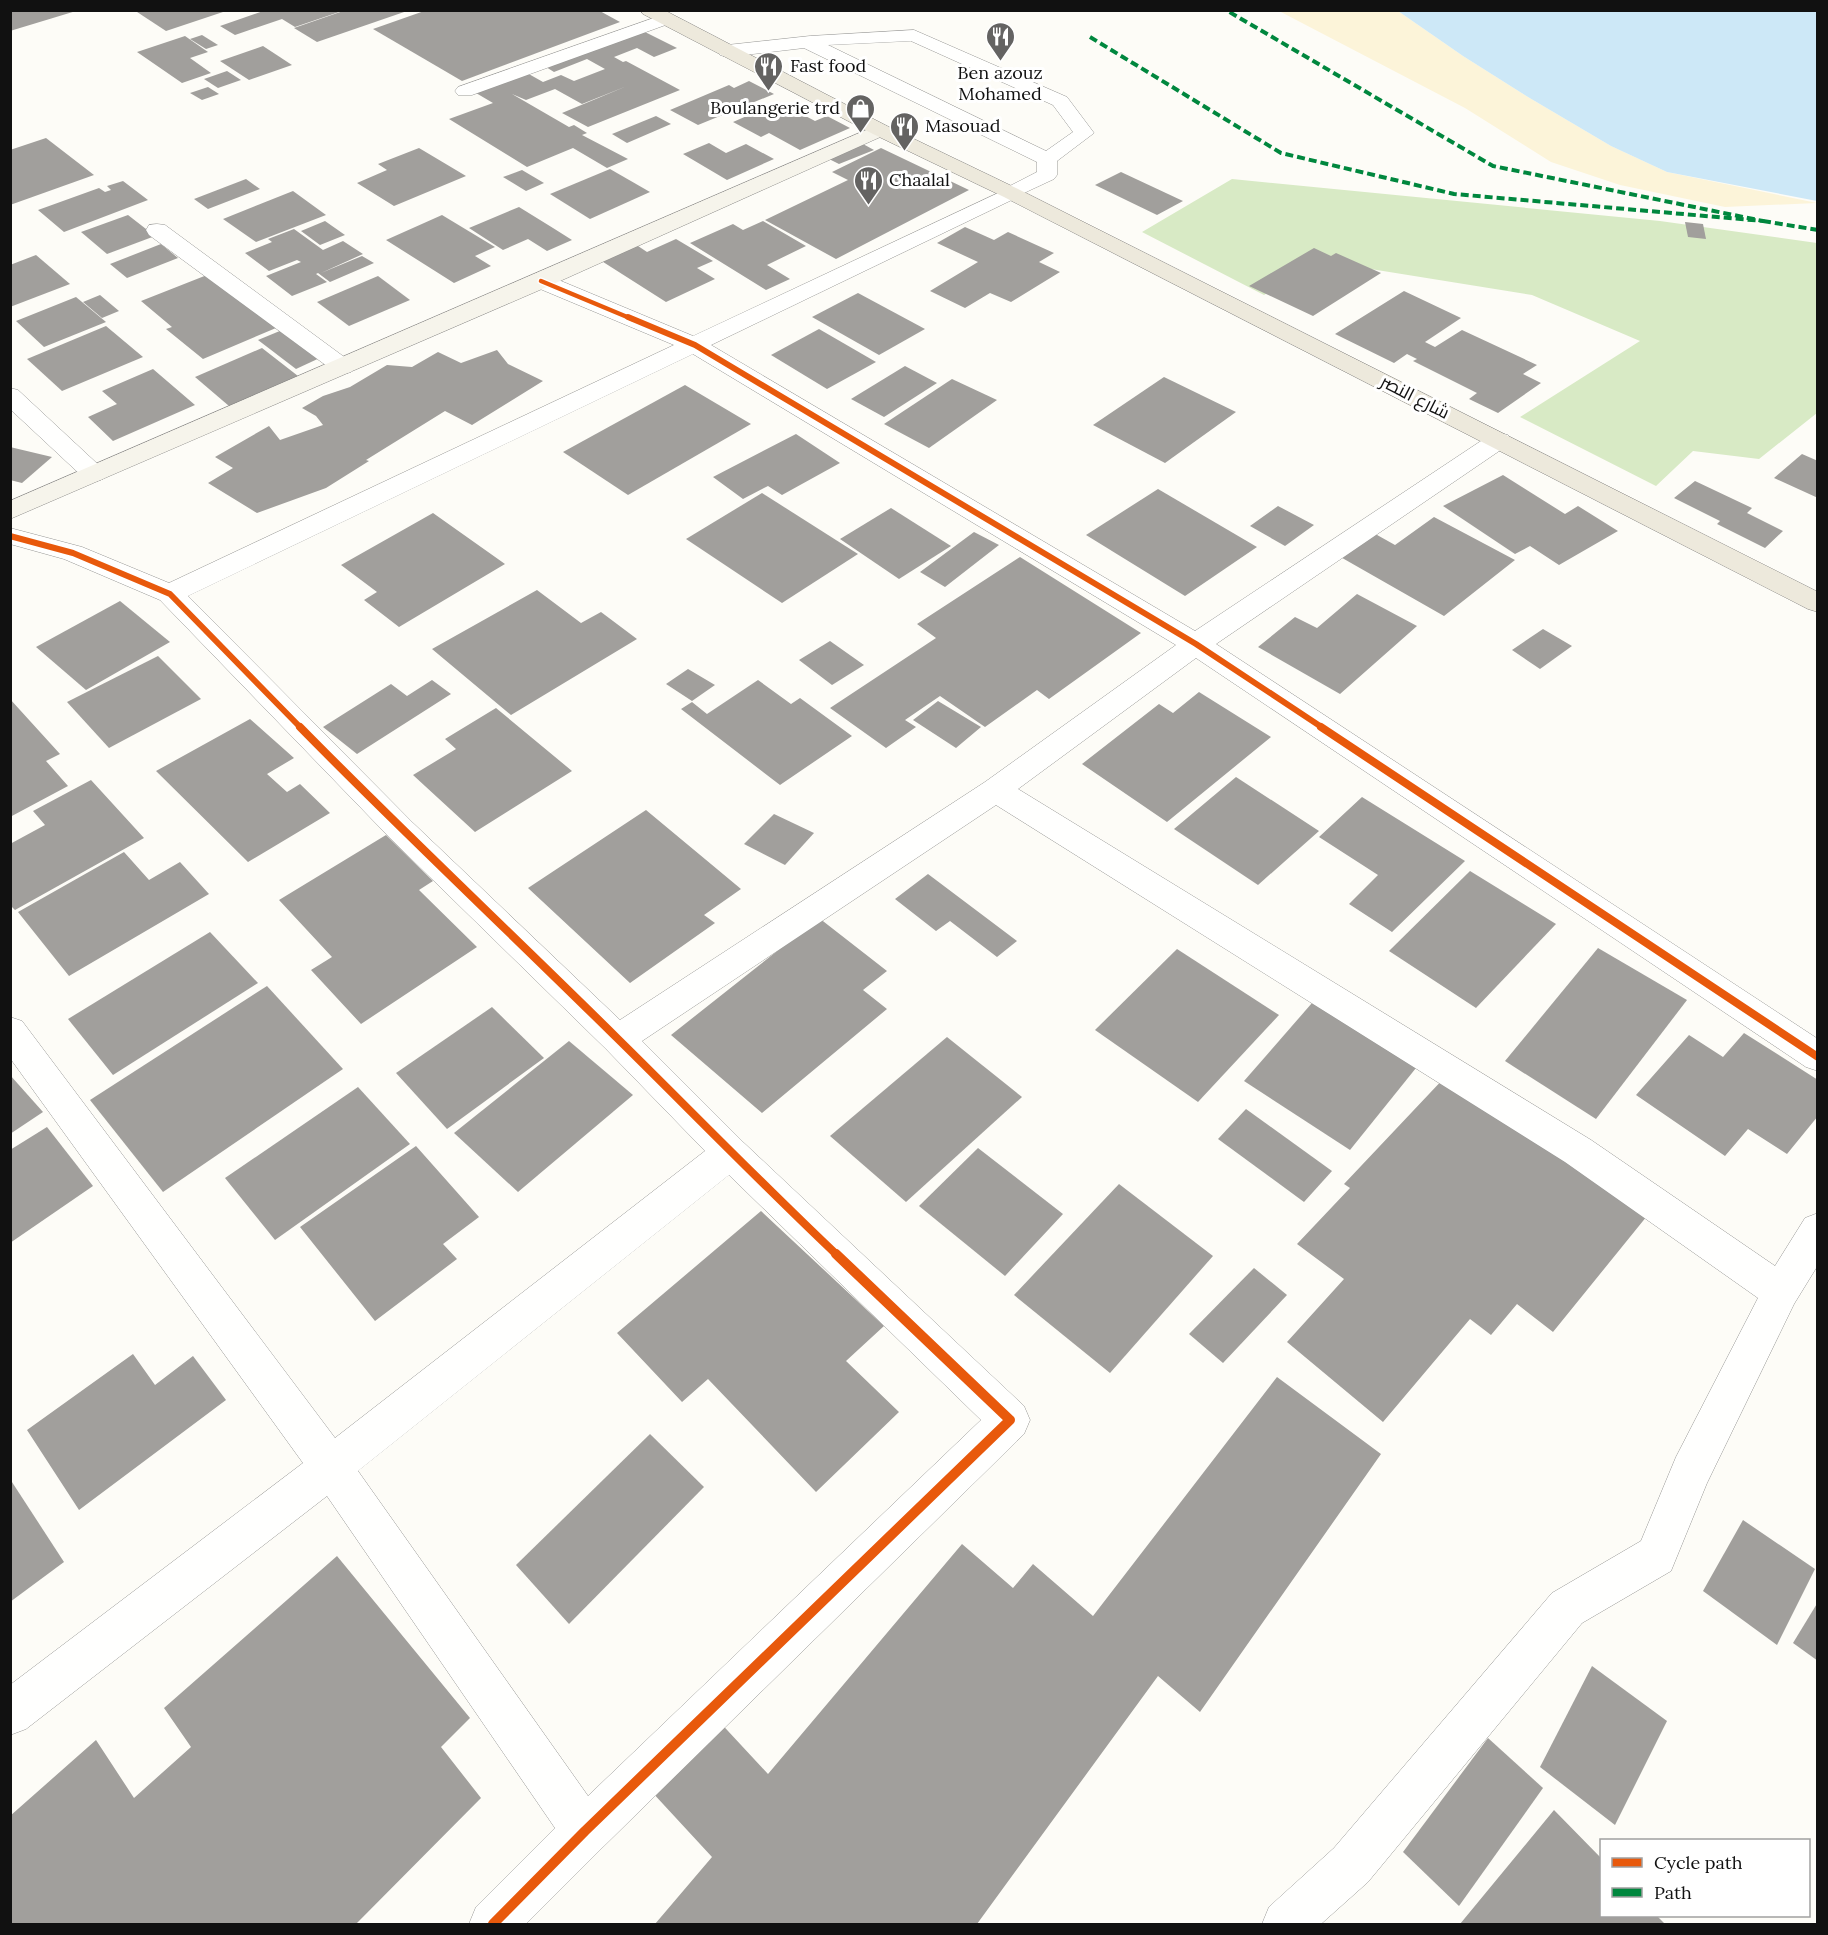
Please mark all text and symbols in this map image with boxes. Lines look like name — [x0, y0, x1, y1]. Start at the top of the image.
restaurant icon: Ben azouz Mohamed — [984, 20, 1016, 62]
restaurant icon: Fast food — [753, 50, 785, 92]
place label: Fast food — [790, 54, 867, 77]
place label: Ben azouz Mohamed — [957, 61, 1043, 105]
shop icon: Boulangerie trd — [845, 92, 877, 134]
place label: Boulangerie trd — [710, 96, 840, 119]
restaurant icon: Masouad — [888, 110, 920, 152]
place label: Masouad — [925, 114, 1001, 137]
restaurant icon: Chaalal — [852, 164, 884, 206]
place label: Chaalal — [889, 168, 950, 191]
street label: شارع النصر — [1375, 369, 1454, 425]
legend — [1600, 1839, 1810, 1917]
text: Cycle path — [1654, 1851, 1743, 1874]
text: Path — [1654, 1881, 1692, 1904]

